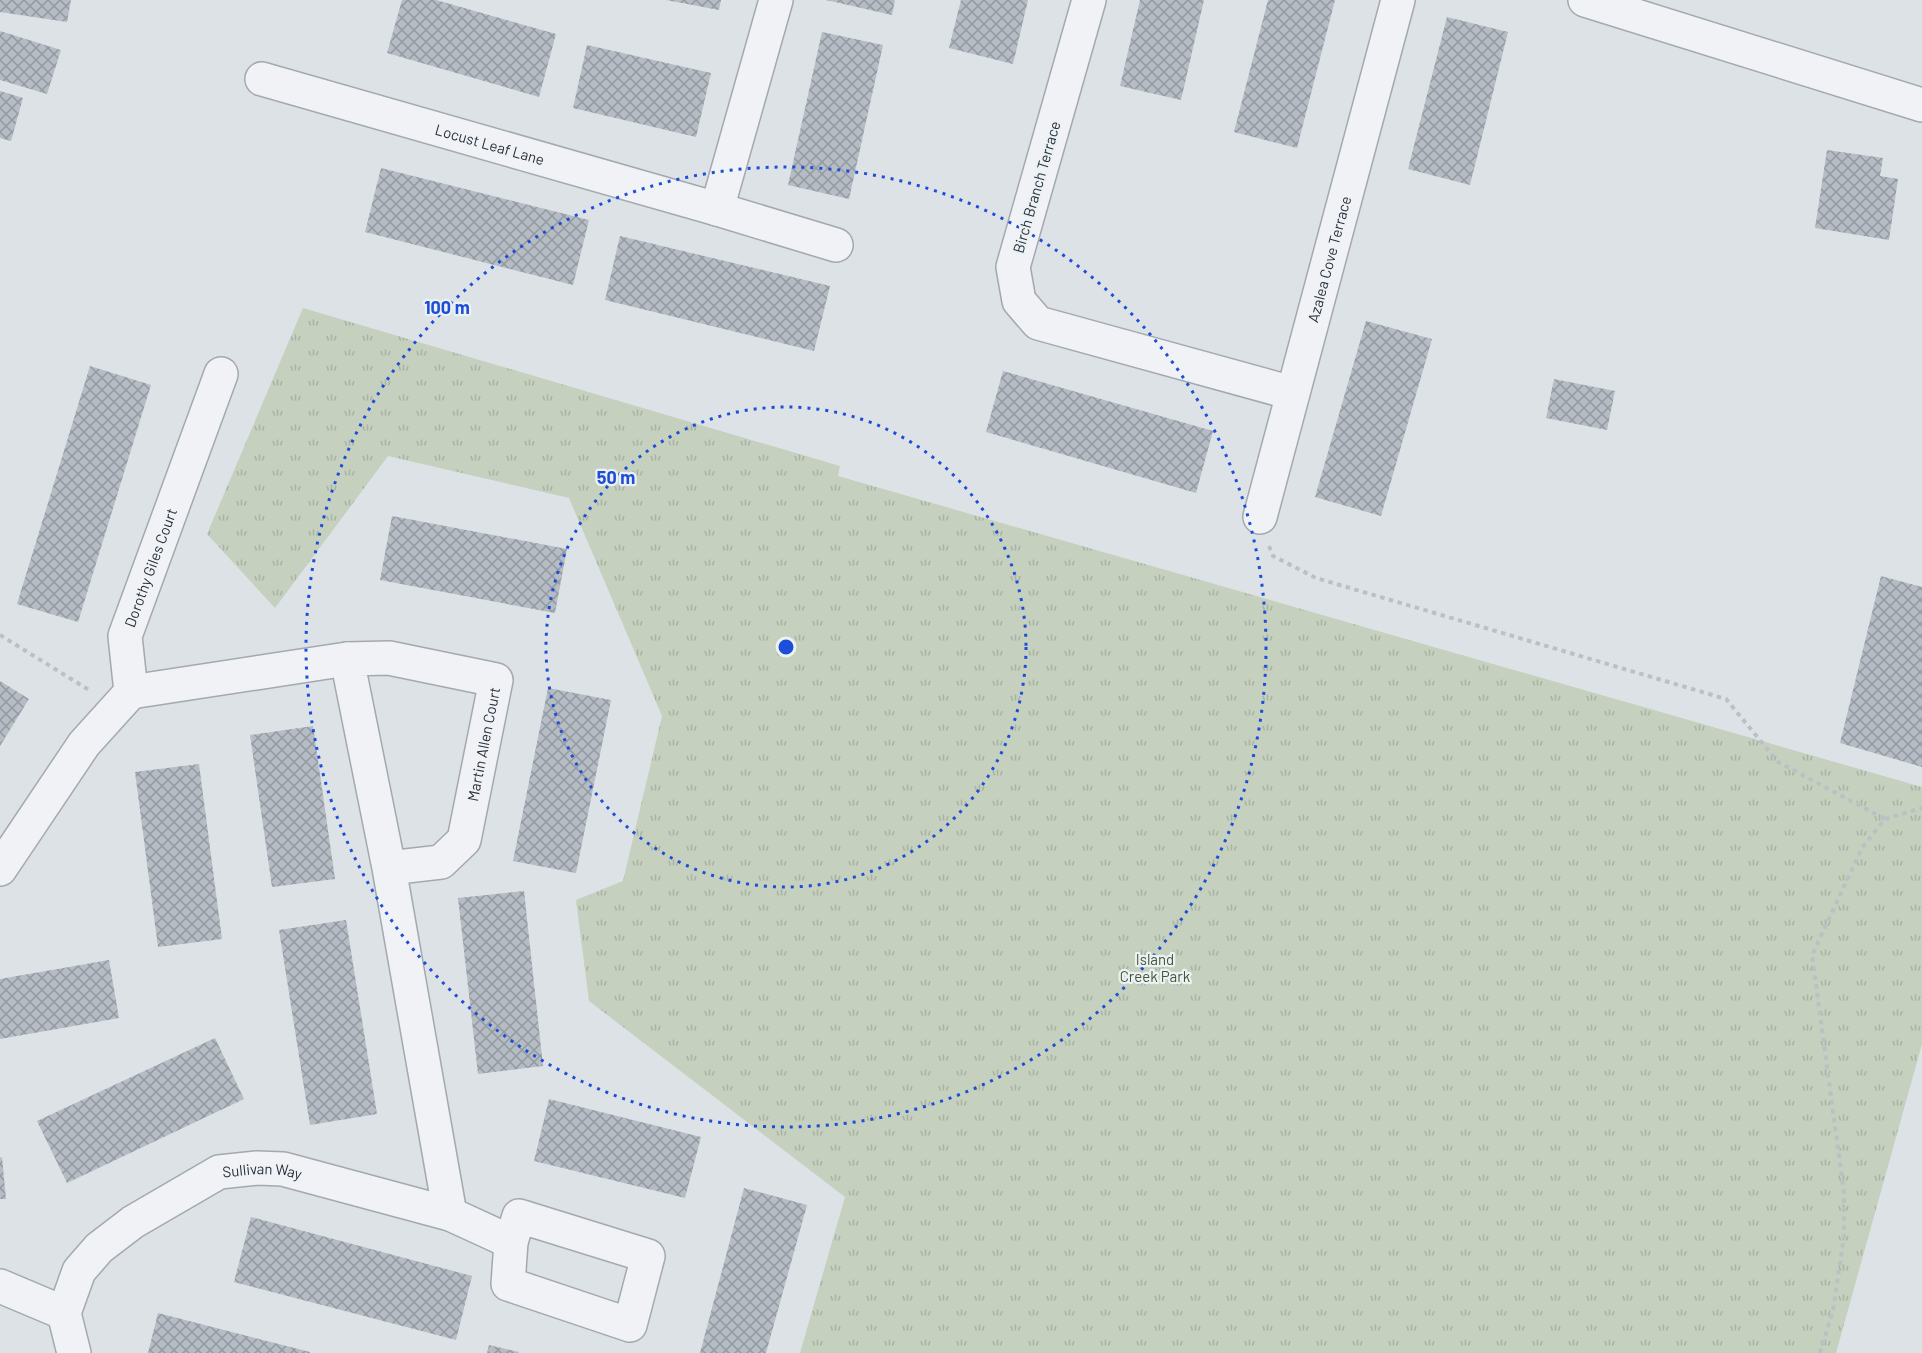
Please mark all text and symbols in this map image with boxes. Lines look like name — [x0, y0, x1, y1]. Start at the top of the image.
street label: Birch Branch Terrace — [1009, 119, 1063, 255]
street label: Locust Leaf Lane — [433, 120, 547, 168]
street label: Azalea Cove Terrace — [1303, 194, 1354, 324]
text: 100 m — [424, 296, 470, 318]
text: 50 m — [597, 466, 635, 488]
street label: Dorothy Giles Court — [120, 506, 180, 629]
centre of rings — [776, 637, 796, 657]
street label: Martin Allen Court — [463, 685, 503, 803]
park label: Island Creek Park — [1120, 950, 1191, 985]
street label: Sullivan Way — [222, 1159, 304, 1183]

